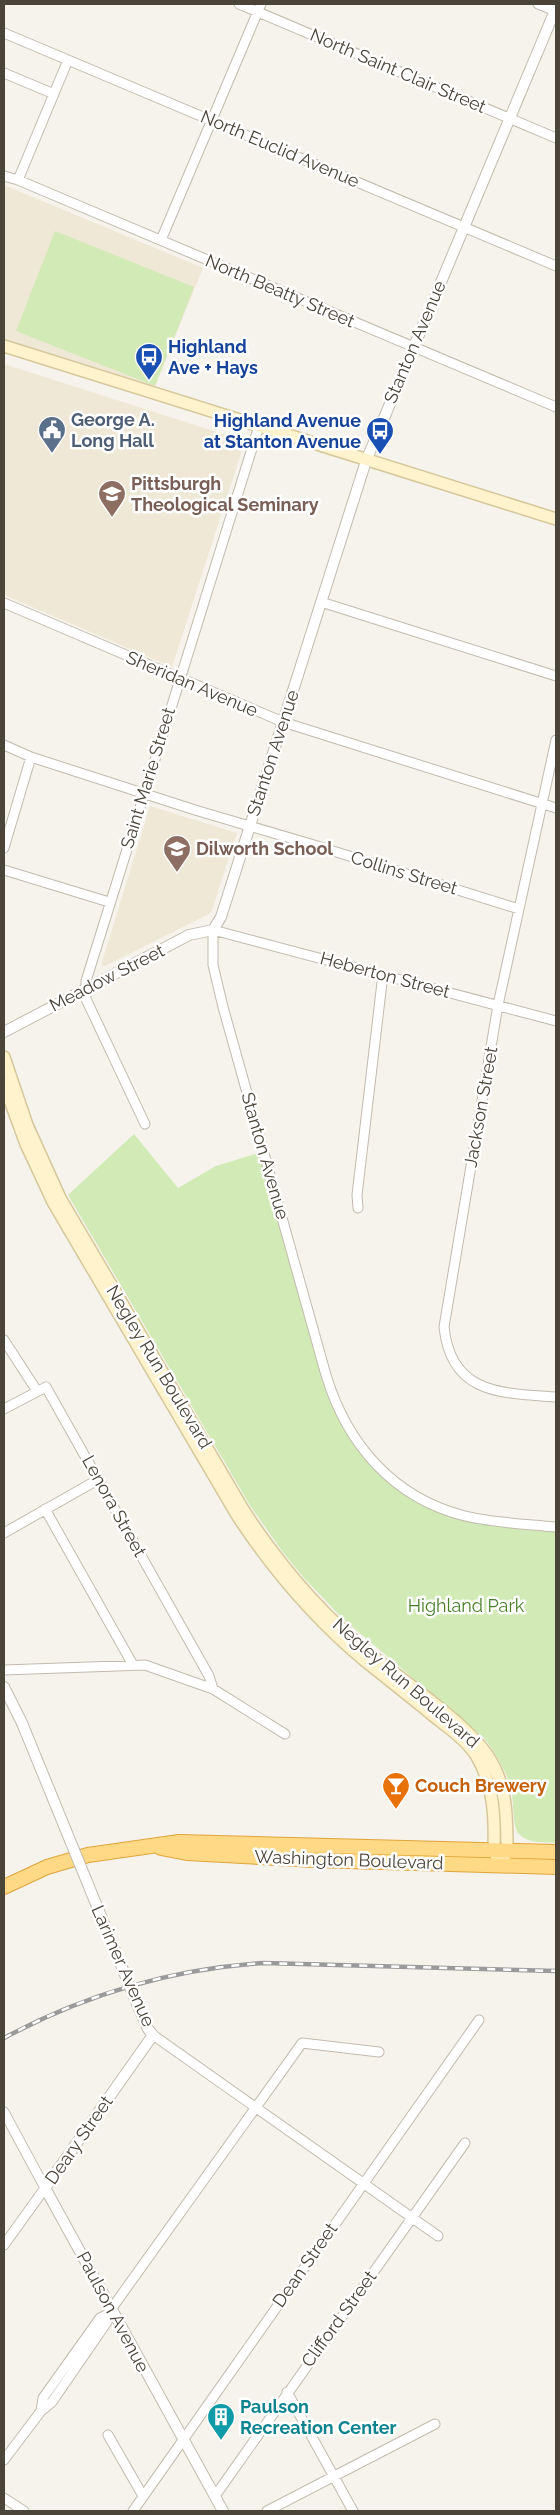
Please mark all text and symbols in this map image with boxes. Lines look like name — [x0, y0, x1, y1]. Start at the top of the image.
street label: North Saint Clair Street — [307, 24, 489, 117]
street label: North Euclid Avenue — [198, 106, 363, 192]
street label: North Beatty Street — [202, 250, 358, 331]
street label: Stanton Avenue — [379, 277, 450, 406]
place label: Highland Ave + Hays — [168, 336, 258, 378]
bus stop icon: Highland Ave + Hays — [134, 342, 164, 381]
place label: George A. Long Hall — [71, 409, 155, 451]
place label: Highland Avenue at Stanton Avenue — [204, 410, 361, 452]
public building icon: George A. Long Hall — [37, 415, 67, 454]
bus stop icon: Highland Avenue at Stanton Avenue — [365, 416, 395, 455]
place label: Pittsburgh Theological Seminary — [131, 473, 319, 515]
school or university icon: Pittsburgh Theological Seminary — [97, 479, 127, 518]
street label: Sheridan Avenue — [123, 646, 262, 721]
street label: Stanton Avenue — [242, 687, 303, 819]
street label: Saint Marie Street — [116, 705, 179, 851]
school or university icon: Dilworth School — [162, 834, 192, 873]
place label: Dilworth School — [196, 838, 333, 859]
street label: Collins Street — [348, 846, 460, 899]
street label: Meadow Street — [46, 940, 168, 1016]
street label: Heberton Street — [318, 947, 452, 1002]
street label: Jackson Street — [460, 1045, 501, 1169]
street label: Stanton Avenue — [237, 1090, 294, 1222]
street label: Negley Run Boulevard — [102, 1281, 217, 1452]
street label: Lenora Street — [78, 1451, 151, 1560]
park label: Highland Park — [408, 1595, 525, 1616]
street label: Negley Run Boulevard — [329, 1613, 484, 1752]
bar icon: Couch Brewery — [381, 1771, 411, 1810]
place label: Couch Brewery — [415, 1775, 547, 1796]
street label: Washington Boulevard — [254, 1846, 444, 1873]
street label: Larimer Avenue — [87, 1902, 160, 2030]
street label: Deary Street — [40, 2091, 117, 2188]
street label: Dean Street — [268, 2218, 341, 2311]
street label: Paulson Avenue — [73, 2248, 154, 2376]
street label: Clifford Street — [297, 2266, 381, 2371]
place label: Paulson Recreation Center — [240, 2396, 397, 2438]
building icon: Paulson Recreation Center — [206, 2402, 236, 2441]

